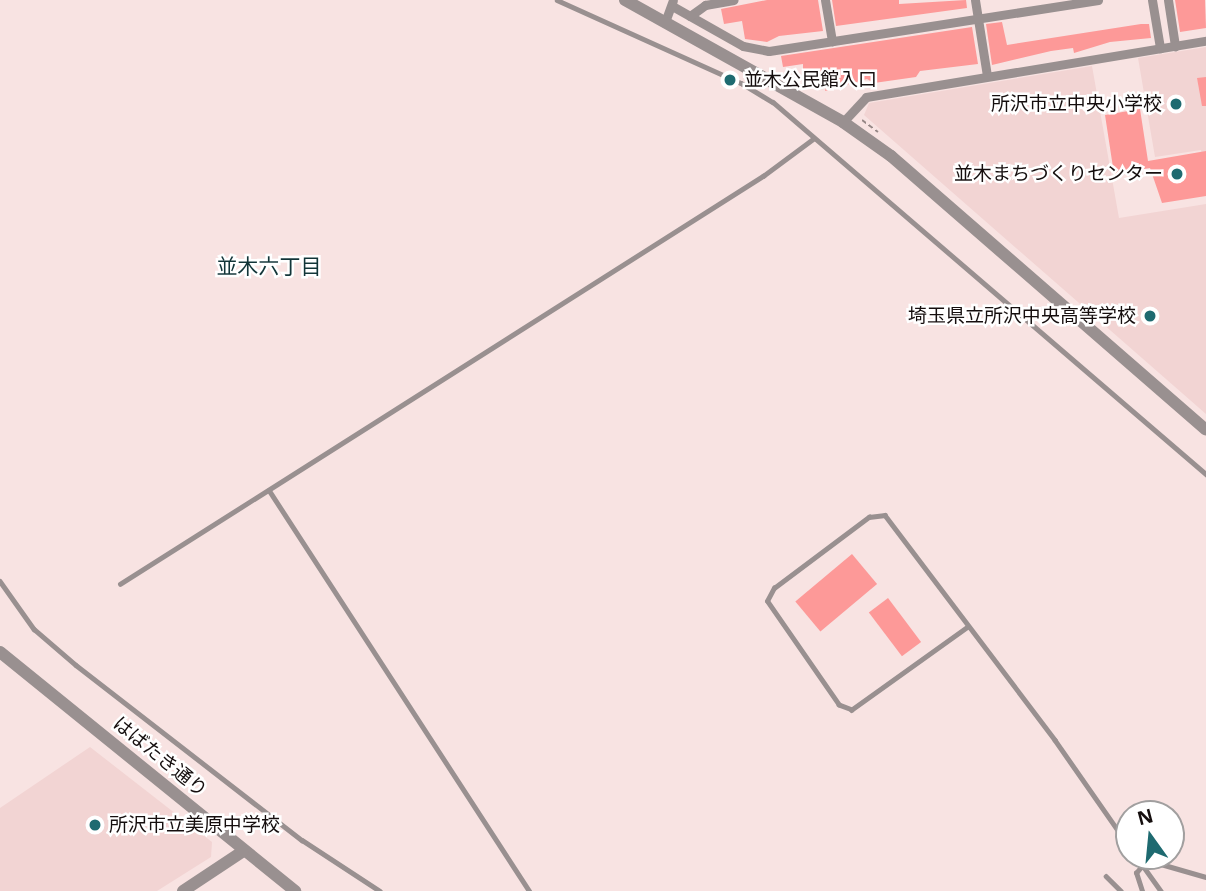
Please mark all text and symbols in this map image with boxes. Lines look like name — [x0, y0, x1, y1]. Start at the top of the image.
place label: 並木公民館入口 — [744, 69, 877, 91]
marker: 並木公民館入口 — [722, 72, 738, 88]
place label: 所沢市立中央小学校 — [991, 93, 1162, 115]
marker: 所沢市立中央小学校 — [1168, 96, 1184, 112]
place label: 並木まちづくりセンター — [954, 163, 1163, 185]
marker: 並木まちづくりセンター — [1169, 166, 1185, 182]
district label: 並木六丁目 — [217, 253, 321, 279]
place label: 埼玉県立所沢中央高等学校 — [908, 305, 1136, 327]
marker: 埼玉県立所沢中央高等学校 — [1142, 308, 1158, 324]
street label: はばたき通り — [109, 712, 211, 802]
north arrow — [1115, 800, 1185, 870]
text: N — [1134, 802, 1156, 831]
place label: 所沢市立美原中学校 — [109, 814, 280, 836]
marker: 所沢市立美原中学校 — [87, 817, 103, 833]

